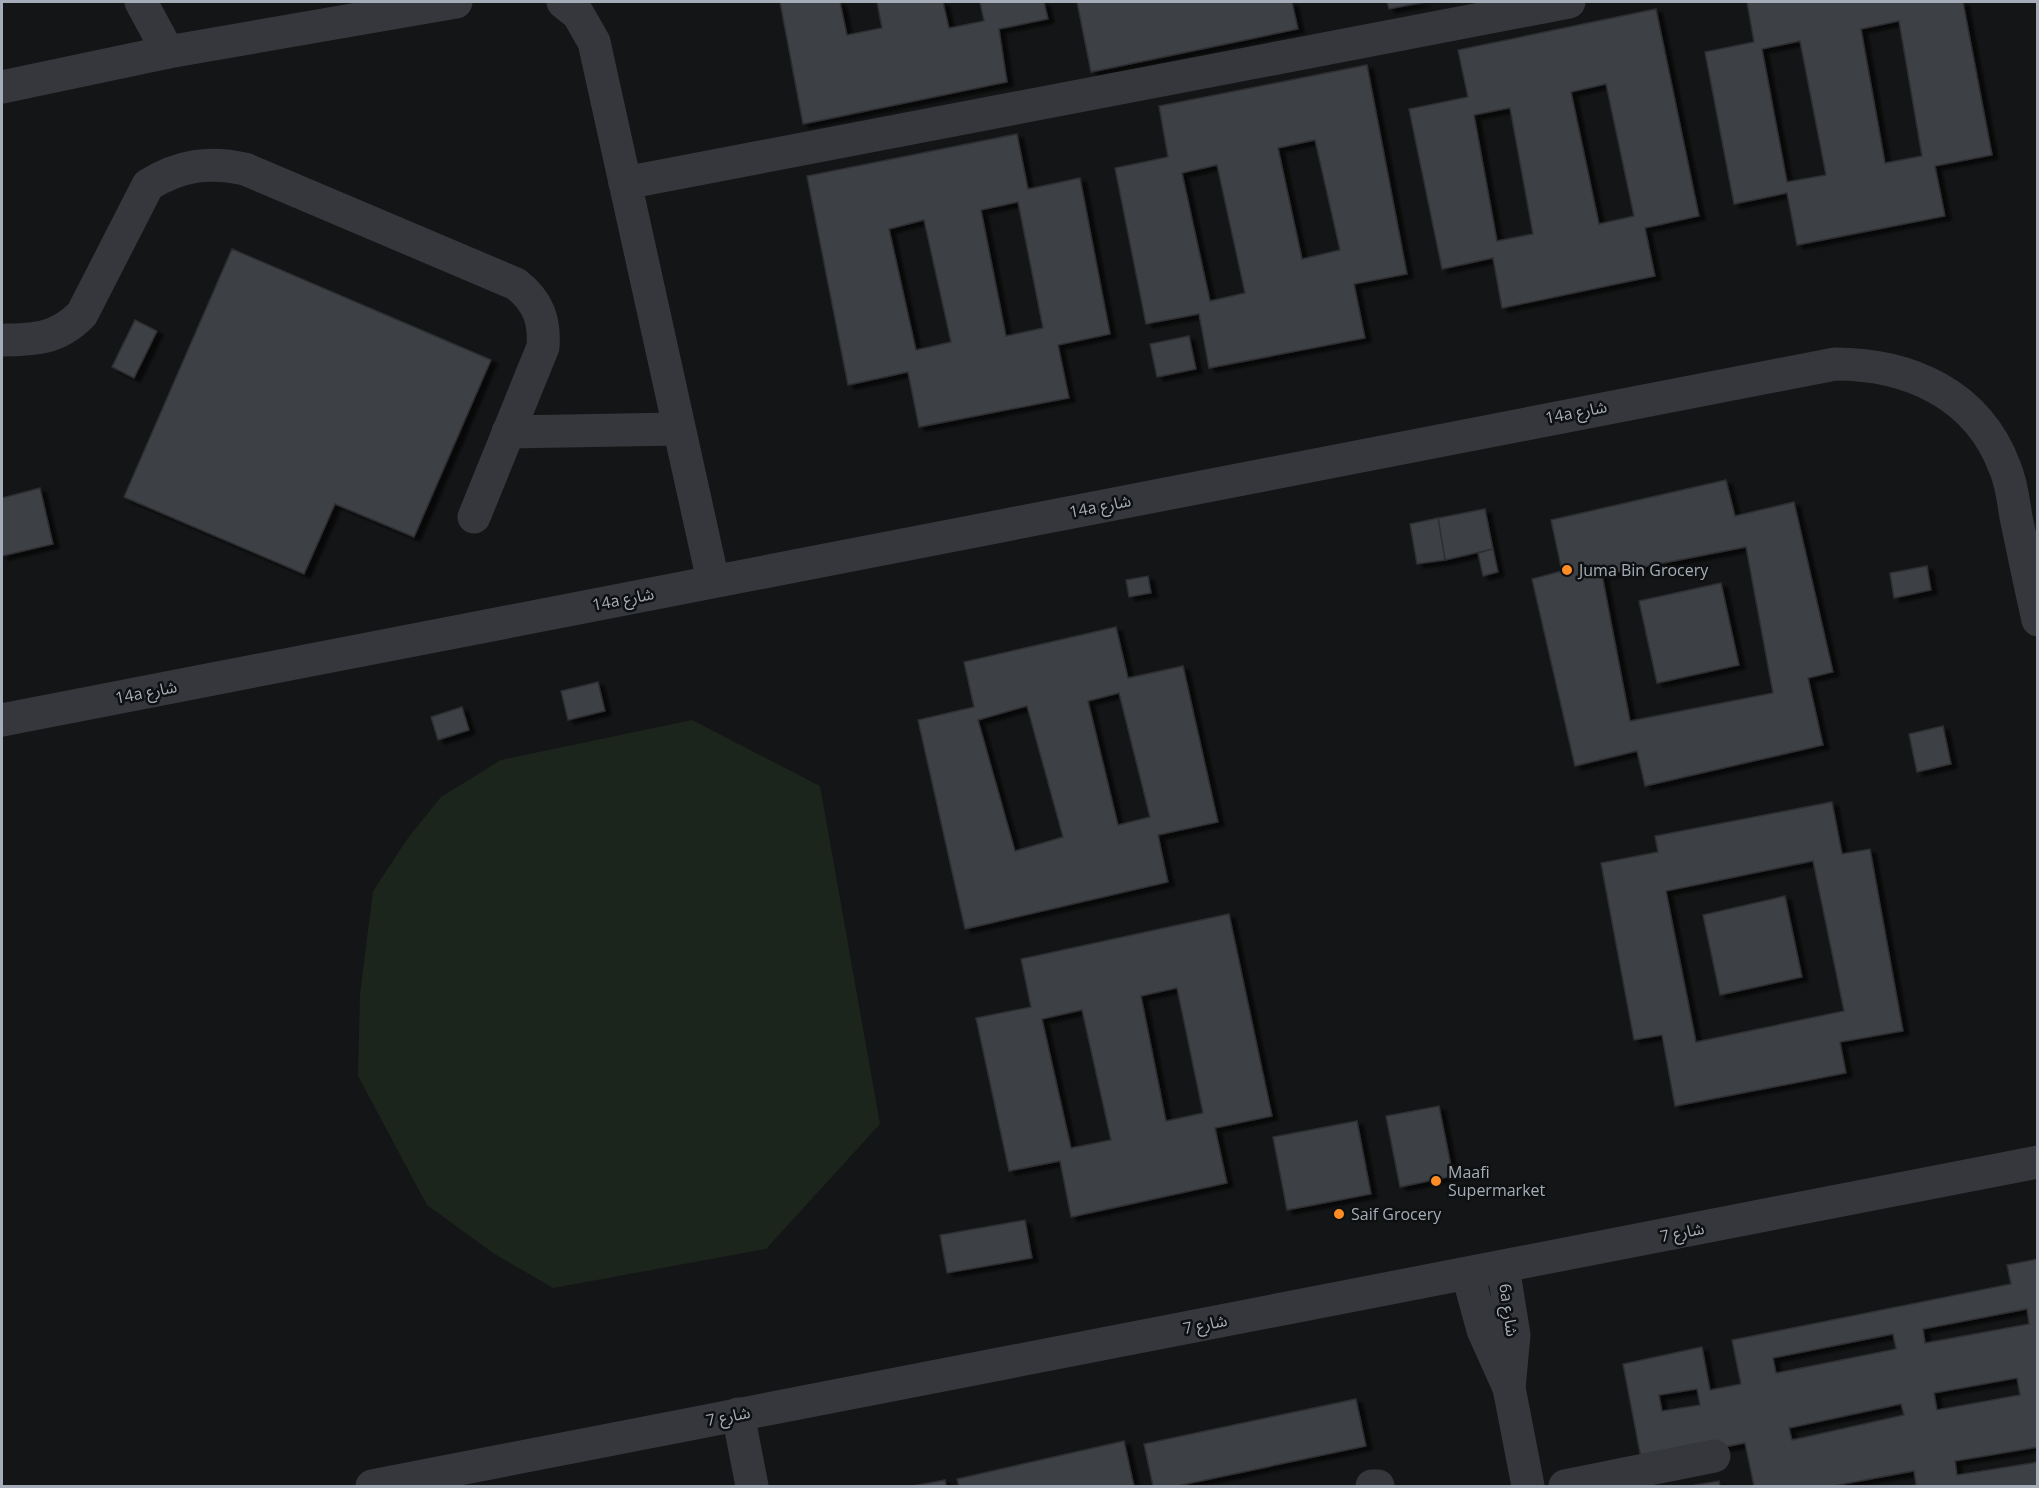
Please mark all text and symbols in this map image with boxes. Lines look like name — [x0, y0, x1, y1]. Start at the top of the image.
street label: 14a شارع — [1543, 395, 1609, 431]
street label: 14a شارع — [1067, 489, 1133, 525]
place label: Juma Bin Grocery — [1577, 559, 1709, 581]
marker: Juma Bin Grocery — [1560, 563, 1574, 577]
street label: 14a شارع — [590, 582, 656, 618]
street label: 14a شارع — [113, 675, 179, 711]
place label: Maafi Supermarket — [1448, 1161, 1546, 1201]
marker: Maafi Supermarket — [1429, 1174, 1443, 1188]
place label: Saif Grocery — [1351, 1203, 1442, 1225]
marker: Saif Grocery — [1332, 1207, 1346, 1221]
street label: شارع 7 — [1658, 1217, 1706, 1249]
street label: 6a شارع — [1492, 1282, 1524, 1338]
street label: شارع 7 — [1181, 1309, 1229, 1341]
street label: شارع 7 — [704, 1401, 752, 1433]

